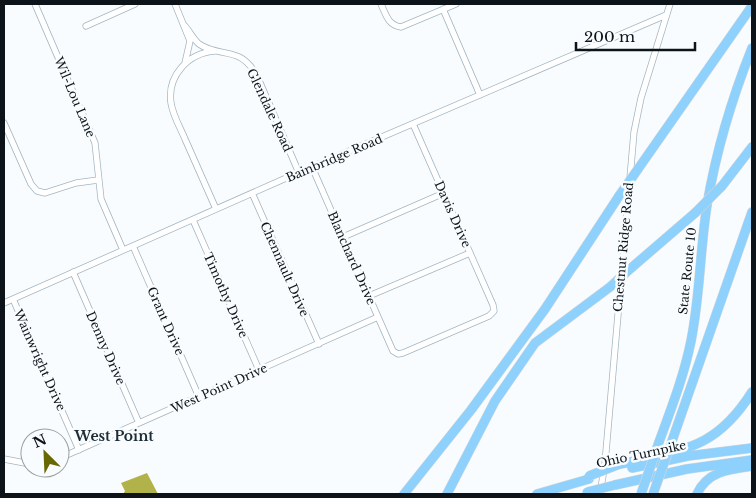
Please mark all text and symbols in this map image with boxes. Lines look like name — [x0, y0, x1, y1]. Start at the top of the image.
scale bar — [576, 20, 695, 52]
text: 200 m — [584, 27, 635, 46]
street label: Wil-Lou Lane — [51, 54, 99, 140]
street label: Glendale Road — [244, 66, 296, 154]
street label: Bainbridge Road — [283, 131, 385, 185]
street label: Davis Drive — [432, 178, 474, 250]
street label: Chestnut Ridge Road — [610, 182, 636, 312]
street label: Blanchard Drive — [325, 209, 379, 307]
street label: Chennault Drive — [257, 219, 313, 319]
street label: State Route 10 — [675, 227, 699, 315]
street label: Timothy Drive — [201, 250, 252, 340]
street label: Grant Drive — [144, 284, 188, 358]
street label: Wainwright Drive — [10, 306, 69, 413]
street label: Denny Drive — [83, 309, 129, 387]
street label: West Point Drive — [168, 360, 270, 416]
district label: West Point — [73, 427, 154, 445]
north arrow — [20, 428, 70, 478]
text: N — [30, 430, 49, 452]
street label: Ohio Turnpike — [595, 437, 687, 471]

